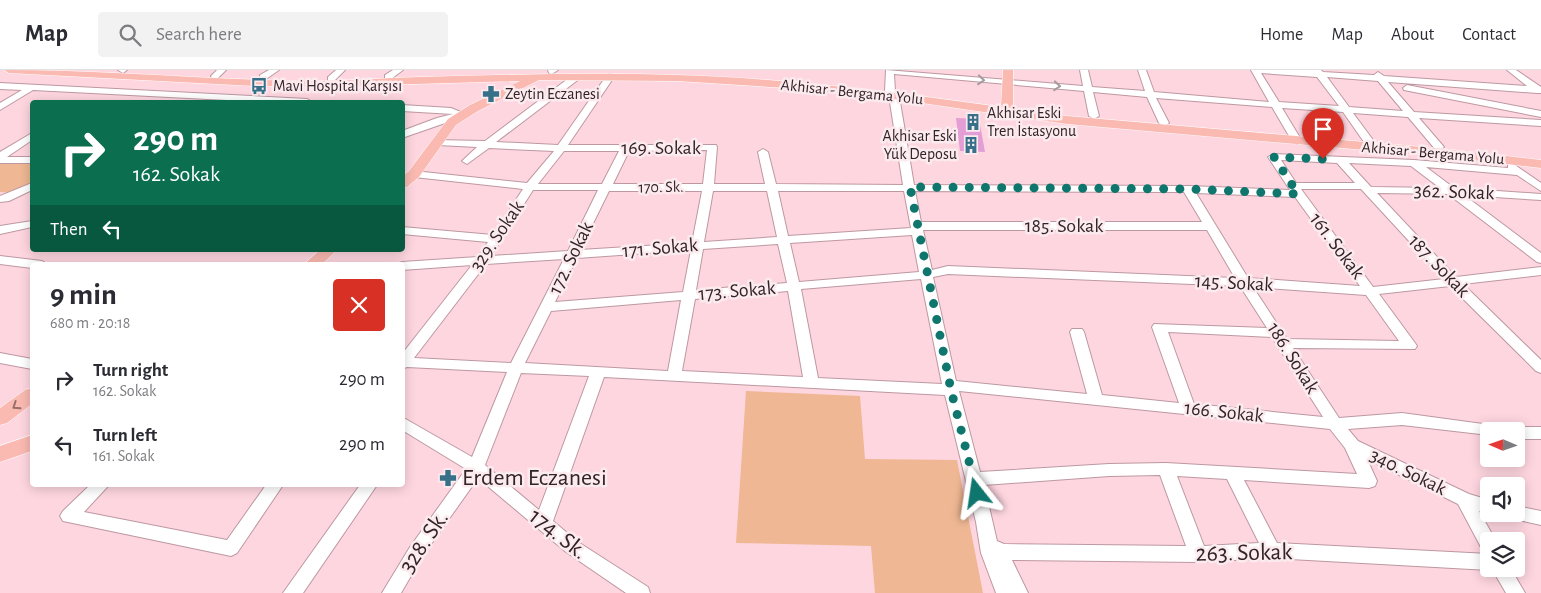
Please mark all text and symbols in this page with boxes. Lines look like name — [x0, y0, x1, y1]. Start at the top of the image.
search box — [98, 12, 448, 57]
icon: search — [116, 21, 144, 49]
text: Map — [25, 22, 68, 46]
text: Search here — [156, 25, 242, 44]
text: Home — [1260, 26, 1303, 44]
text: Map — [1331, 26, 1363, 44]
text: About — [1391, 26, 1434, 44]
text: Contact — [1462, 26, 1516, 44]
one-way arrow — [977, 74, 985, 85]
bus stop icon: Mavi Hospital Karşısı — [249, 76, 269, 96]
street label: Akhisar - Bergama Yolu — [780, 77, 924, 107]
place label: Mavi Hospital Karşısı — [273, 78, 402, 94]
one-way arrow — [1053, 80, 1061, 91]
pharmacy icon: Zeytin Eczanesi — [481, 84, 501, 104]
place label: Zeytin Eczanesi — [505, 86, 600, 103]
place label: Akhisar Eski Tren İstasyonu — [987, 105, 1076, 140]
pin — [1302, 108, 1344, 159]
building icon: Akhisar Eski Tren İstasyonu — [963, 112, 983, 132]
icon: arrive — [1309, 115, 1337, 143]
icon: right — [50, 120, 115, 185]
text: 290 m — [133, 122, 218, 157]
place label: Akhisar Eski Yük Deposu — [883, 128, 957, 162]
building icon: Akhisar Eski Yük Deposu — [961, 135, 981, 155]
street label: 169. Sokak — [621, 138, 701, 158]
street label: Akhisar - Bergama Yolu — [1361, 139, 1505, 167]
text: 162. Sokak — [133, 163, 220, 185]
street label: 170. Sk. — [638, 179, 684, 195]
street label: 362. Sokak — [1413, 181, 1495, 203]
street label: 329. Sokak — [466, 197, 528, 275]
street label: 161. Sokak — [1306, 209, 1368, 283]
icon: left — [98, 215, 126, 243]
street label: 185. Sokak — [1025, 216, 1103, 236]
street label: 172. Sokak — [545, 219, 597, 297]
text: Then — [50, 220, 88, 239]
street label: 187. Sokak — [1405, 231, 1473, 301]
street label: 171. Sokak — [621, 235, 699, 261]
street label: 145. Sokak — [1194, 271, 1274, 295]
street label: 173. Sokak — [698, 278, 776, 304]
button: close — [333, 279, 385, 331]
text: 9 min — [50, 280, 117, 310]
text: 680 m · 20:18 — [50, 315, 130, 331]
street label: 186. Sokak — [1263, 319, 1323, 397]
text: Turn right — [93, 361, 168, 380]
icon: right — [50, 366, 78, 394]
text: 290 m — [339, 370, 385, 389]
text: 162. Sokak — [93, 383, 156, 399]
street label: 166. Sokak — [1183, 398, 1265, 426]
one-way arrow — [12, 400, 22, 409]
north arrow — [1480, 422, 1525, 468]
map controls — [1480, 422, 1525, 577]
text: Turn left — [93, 426, 157, 445]
icon: left — [50, 431, 78, 459]
text: 290 m — [339, 435, 385, 454]
street label: 340. Sokak — [1367, 445, 1449, 499]
text: 161. Sokak — [93, 448, 155, 464]
place label: Erdem Eczanesi — [462, 466, 607, 490]
position arrow — [950, 466, 1002, 518]
pharmacy icon: Erdem Eczanesi — [438, 468, 458, 488]
button: sound — [1480, 477, 1525, 522]
street label: 174. Sk. — [524, 504, 592, 564]
street label: 328. Sk. — [395, 507, 453, 577]
button: layers — [1480, 532, 1525, 577]
street label: 263. Sokak — [1195, 540, 1293, 566]

